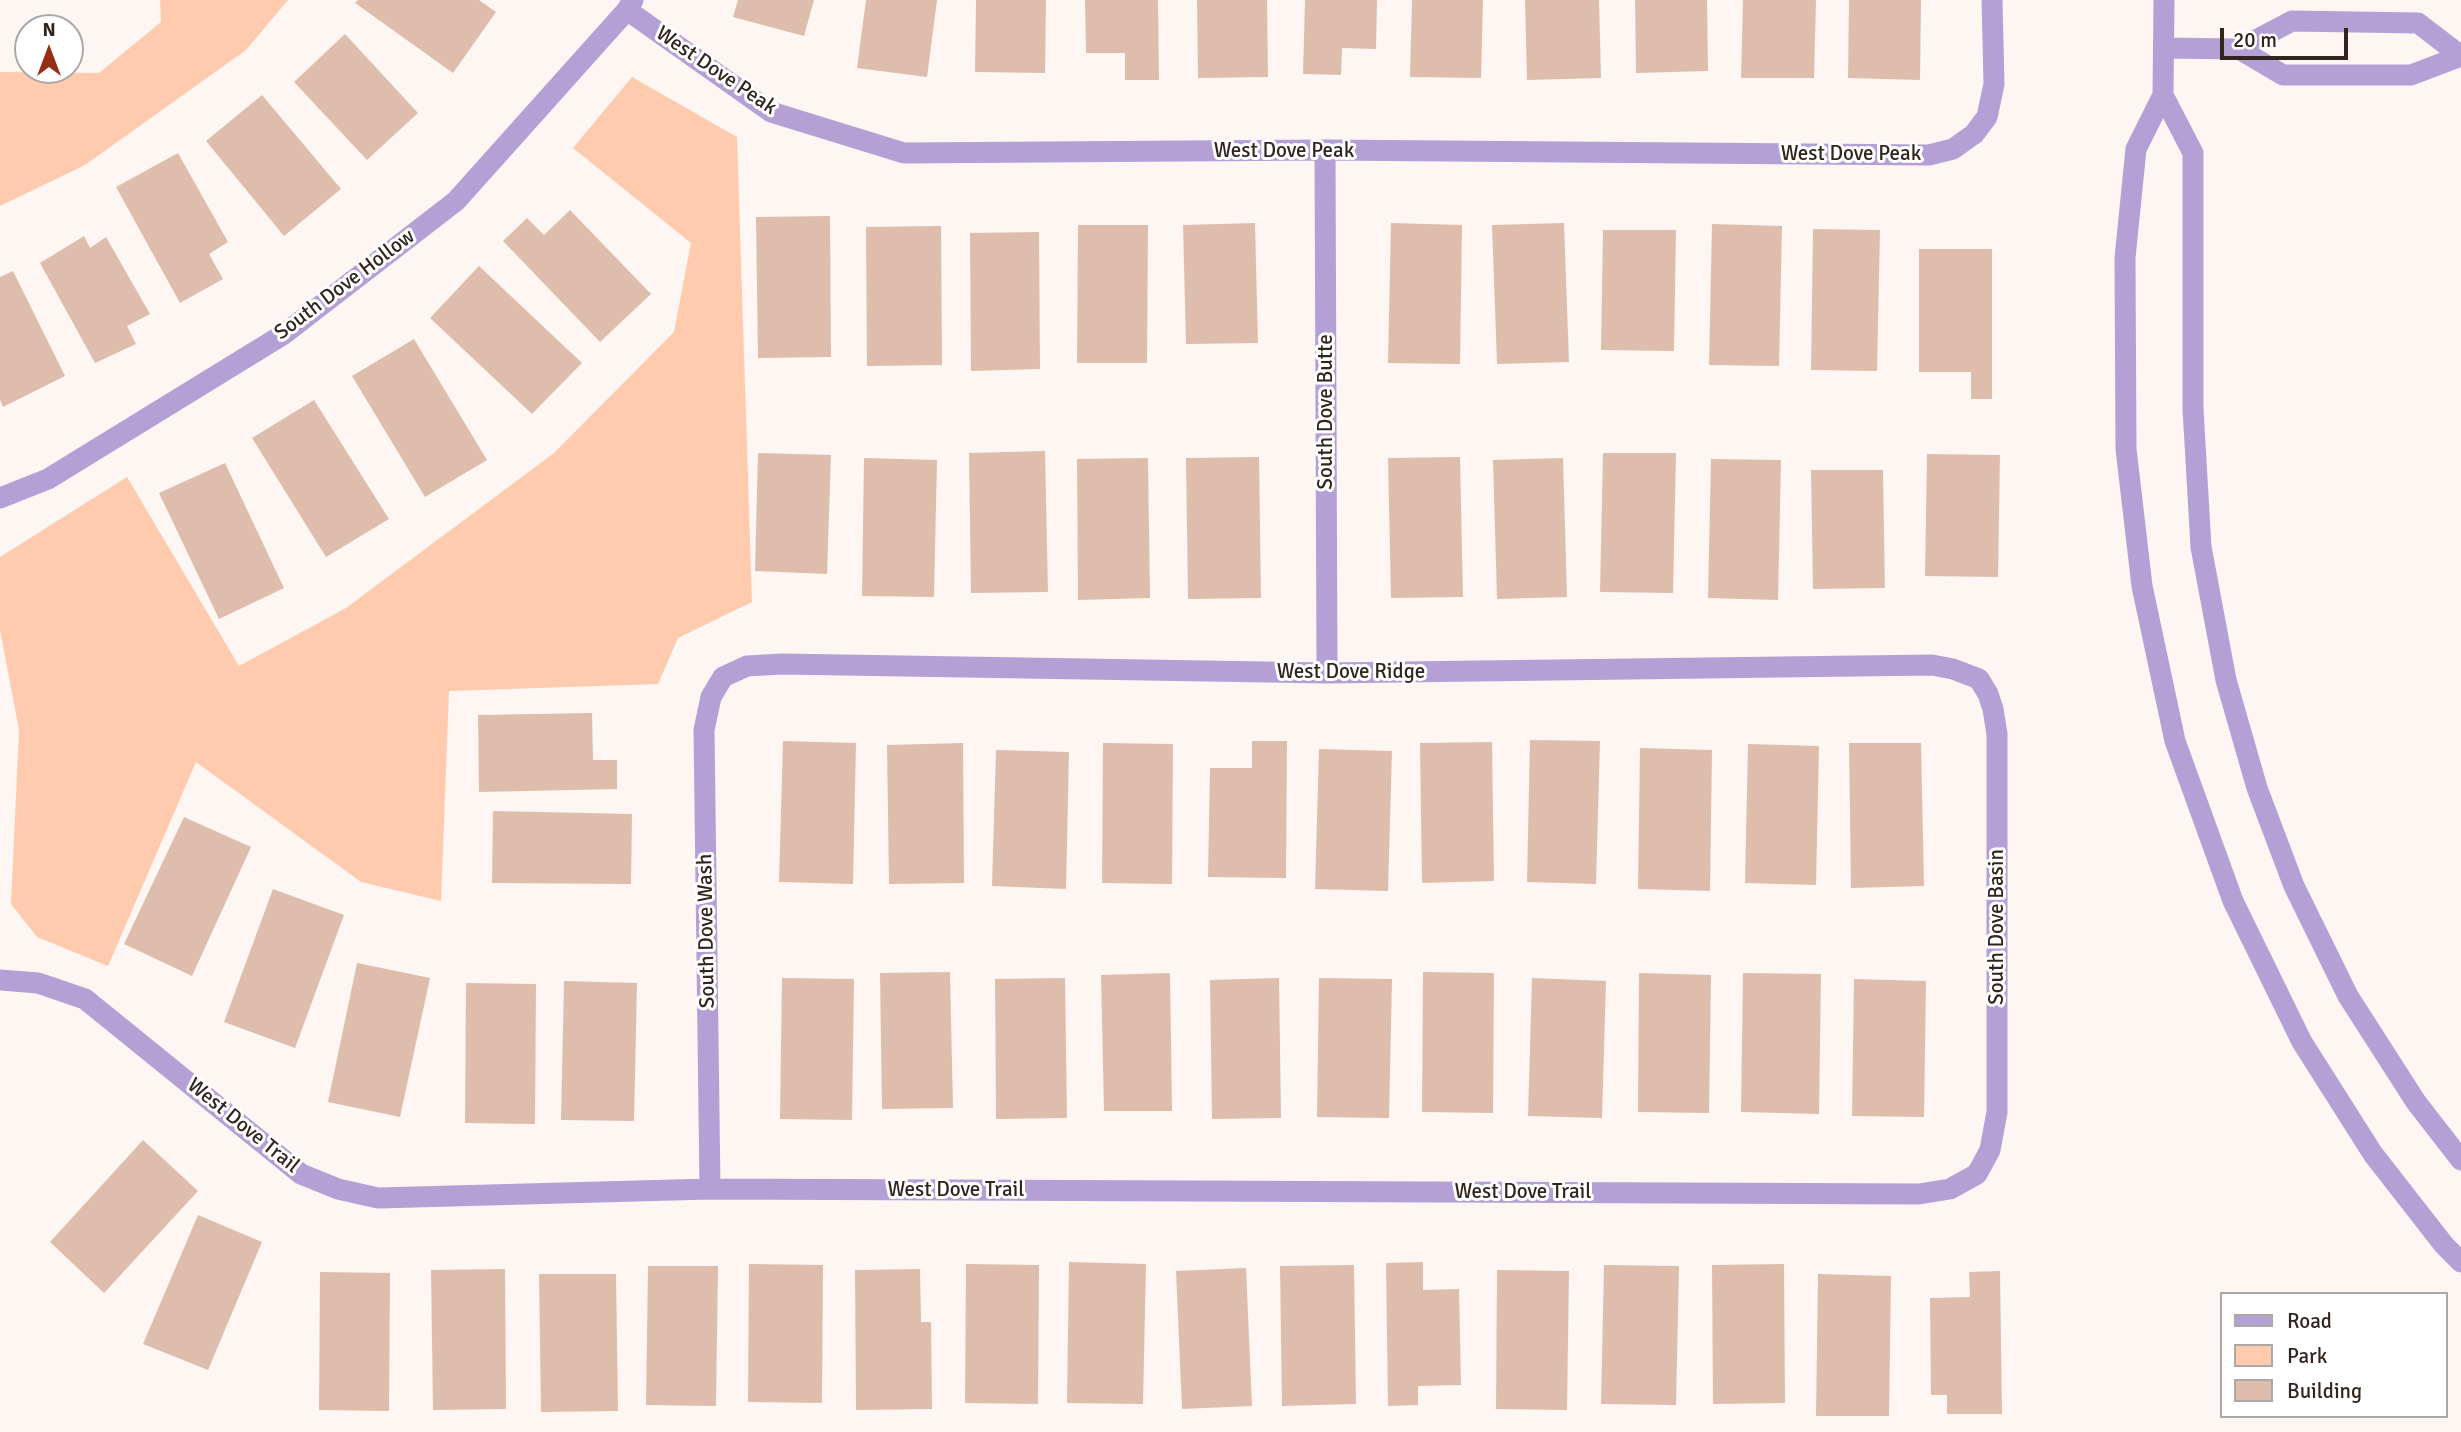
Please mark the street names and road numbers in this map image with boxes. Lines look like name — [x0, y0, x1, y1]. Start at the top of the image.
street label: West Dove Peak — [651, 21, 781, 121]
street label: West Dove Peak — [1214, 138, 1354, 164]
street label: West Dove Peak — [1781, 141, 1921, 167]
street label: South Dove Hollow — [270, 224, 420, 346]
street label: South Dove Butte — [1313, 334, 1339, 490]
street label: West Dove Ridge — [1277, 659, 1425, 685]
street label: South Dove Basin — [1984, 849, 2010, 1005]
street label: South Dove Wash — [693, 854, 721, 1008]
street label: West Dove Trail — [182, 1073, 304, 1179]
street label: West Dove Trail — [888, 1177, 1024, 1203]
street label: West Dove Trail — [1455, 1179, 1591, 1205]

